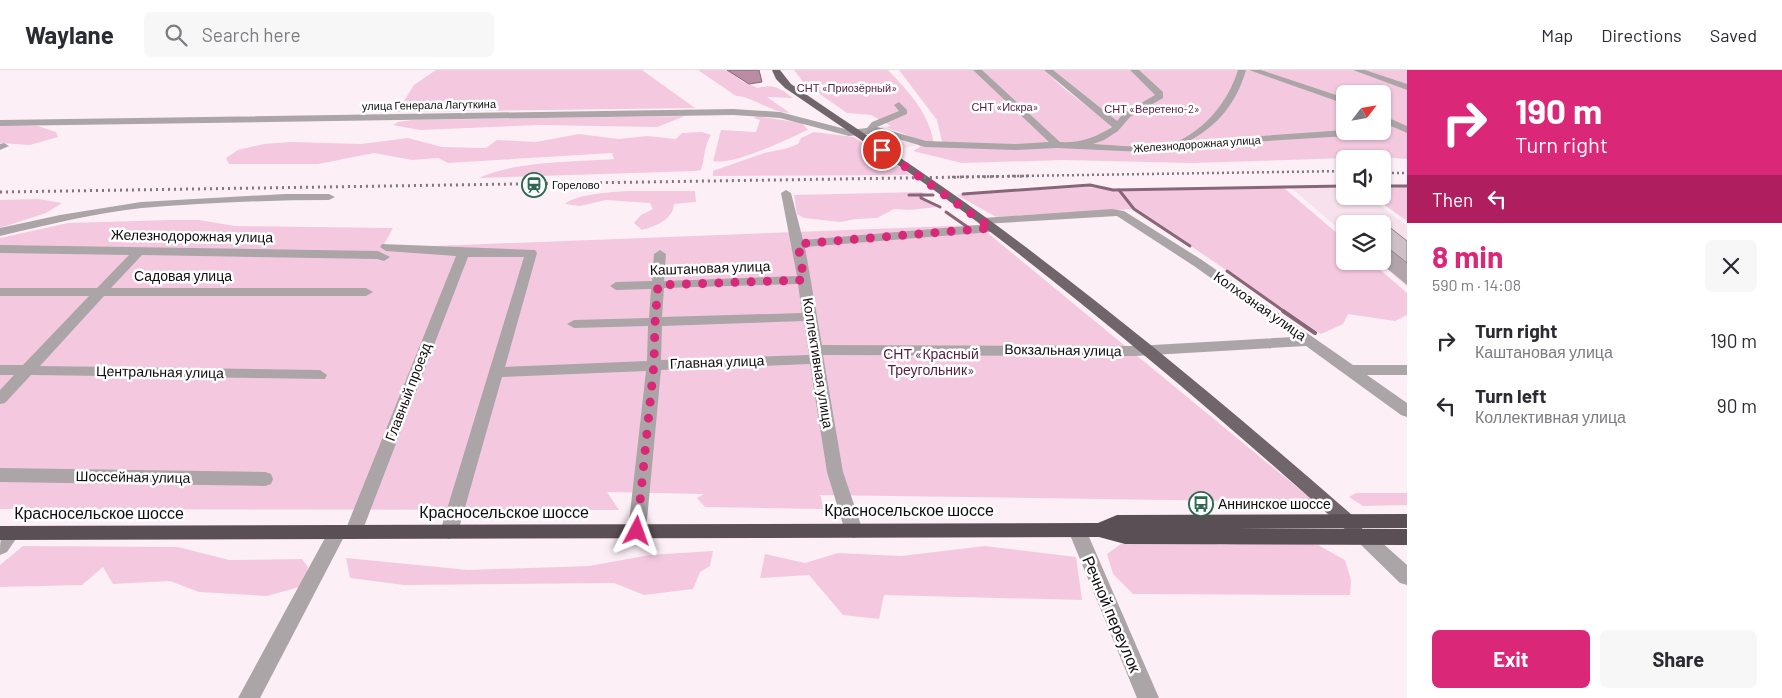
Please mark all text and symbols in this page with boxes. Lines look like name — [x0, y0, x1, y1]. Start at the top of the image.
search box — [144, 12, 494, 57]
text: Waylane — [25, 20, 114, 49]
icon: search — [162, 21, 190, 49]
text: Search here — [202, 23, 301, 46]
text: Map — [1541, 24, 1573, 46]
text: Directions — [1601, 24, 1682, 46]
text: Saved — [1710, 24, 1757, 46]
park label: СНТ «Приозёрный» — [797, 81, 897, 94]
north arrow — [1336, 85, 1391, 140]
map controls — [1336, 85, 1391, 270]
text: 190 m — [1515, 89, 1602, 131]
icon: right — [1432, 90, 1497, 155]
street label: улица Генерала Лагуткина — [362, 97, 497, 112]
park label: СНТ «Искра» — [971, 100, 1039, 113]
park label: СНТ «Веретено-2» — [1104, 102, 1200, 115]
pin — [861, 129, 903, 171]
text: Turn right — [1515, 131, 1608, 157]
street label: Железнодорожная улица — [1133, 133, 1262, 154]
icon: arrive — [868, 136, 896, 164]
button: sound — [1336, 150, 1391, 205]
station icon: Горелово — [521, 172, 547, 198]
place label: Горелово — [552, 178, 600, 191]
icon: left — [1483, 185, 1511, 213]
text: Then — [1432, 188, 1473, 211]
button: layers — [1336, 215, 1391, 270]
street label: Железнодорожная улица — [111, 226, 274, 245]
text: 8 min — [1432, 238, 1503, 274]
button: close — [1705, 240, 1757, 292]
street label: Каштановая улица — [649, 257, 771, 278]
street label: Садовая улица — [134, 267, 232, 284]
street label: Колхозная улица — [1211, 267, 1310, 344]
text: 590 m · 14:08 — [1432, 275, 1521, 294]
street label: Коллективная улица — [800, 296, 837, 430]
text: Turn right — [1475, 319, 1557, 342]
icon: right — [1432, 327, 1460, 355]
text: 190 m — [1710, 329, 1757, 352]
street label: Главный проезд — [381, 340, 434, 443]
street label: Вокзальная улица — [1004, 340, 1122, 359]
text: Каштановая улица — [1475, 342, 1613, 361]
park label: СНТ «Красный Треугольник» — [883, 345, 979, 378]
street label: Главная улица — [669, 351, 765, 372]
street label: Центральная улица — [96, 362, 224, 381]
text: Turn left — [1475, 384, 1546, 407]
icon: left — [1432, 392, 1460, 420]
text: 90 m — [1717, 394, 1757, 417]
text: Коллективная улица — [1475, 407, 1626, 426]
street label: Шоссейная улица — [76, 467, 191, 486]
bus stop icon: Аннинское шоссе — [1188, 491, 1214, 517]
place label: Аннинское шоссе — [1218, 495, 1331, 512]
street label: Красносельское шоссе — [824, 500, 994, 519]
street label: Красносельское шоссе — [419, 502, 589, 521]
street label: Красносельское шоссе — [14, 503, 184, 522]
position arrow — [610, 504, 662, 556]
street label: Речной переулок — [1079, 553, 1146, 676]
button: Exit — [1432, 630, 1590, 688]
button: Share — [1600, 630, 1757, 688]

